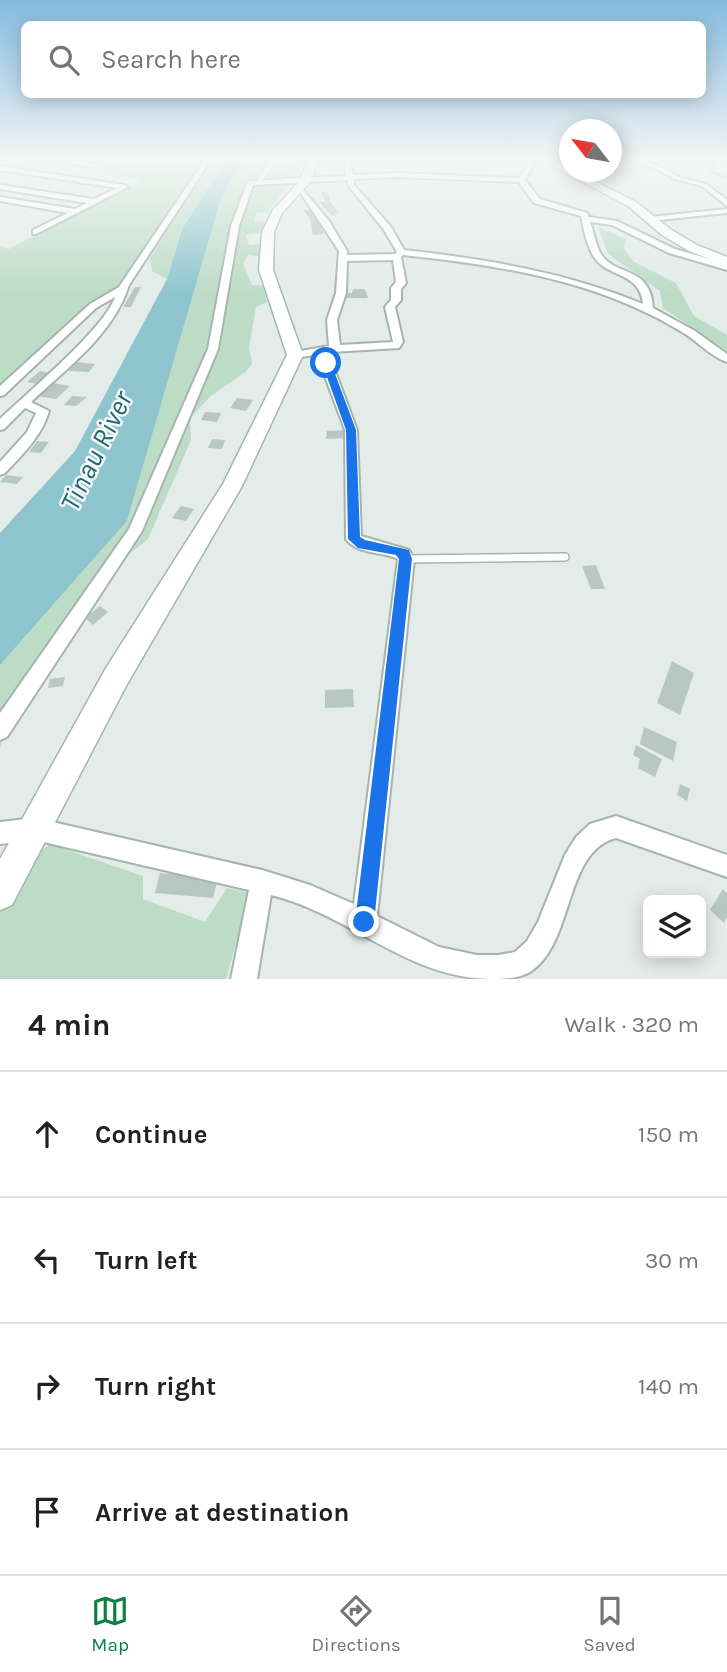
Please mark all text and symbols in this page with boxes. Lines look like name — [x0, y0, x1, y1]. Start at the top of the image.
search box — [21, 21, 706, 98]
icon: search — [45, 41, 83, 79]
text: Search here — [101, 44, 241, 75]
north arrow — [559, 119, 622, 182]
route start — [310, 347, 341, 378]
water label: Tinau River — [53, 385, 140, 516]
map controls — [643, 895, 706, 958]
button: layers — [643, 895, 706, 958]
route end — [348, 906, 379, 937]
text: 4 min — [28, 1007, 110, 1043]
text: Walk · 320 m — [565, 1011, 699, 1038]
icon: ahead — [28, 1115, 66, 1153]
text: Continue — [95, 1119, 207, 1150]
text: 150 m — [638, 1121, 699, 1148]
icon: left — [28, 1241, 66, 1279]
text: Turn left — [95, 1245, 197, 1276]
text: 30 m — [645, 1247, 699, 1274]
icon: right — [28, 1367, 66, 1405]
text: Turn right — [95, 1371, 216, 1402]
text: 140 m — [638, 1373, 699, 1400]
icon: arrive — [28, 1493, 66, 1531]
text: Arrive at destination — [95, 1497, 349, 1528]
tab: Map — [91, 1592, 129, 1656]
tab: Directions — [312, 1592, 401, 1656]
tab: Saved — [583, 1592, 636, 1656]

